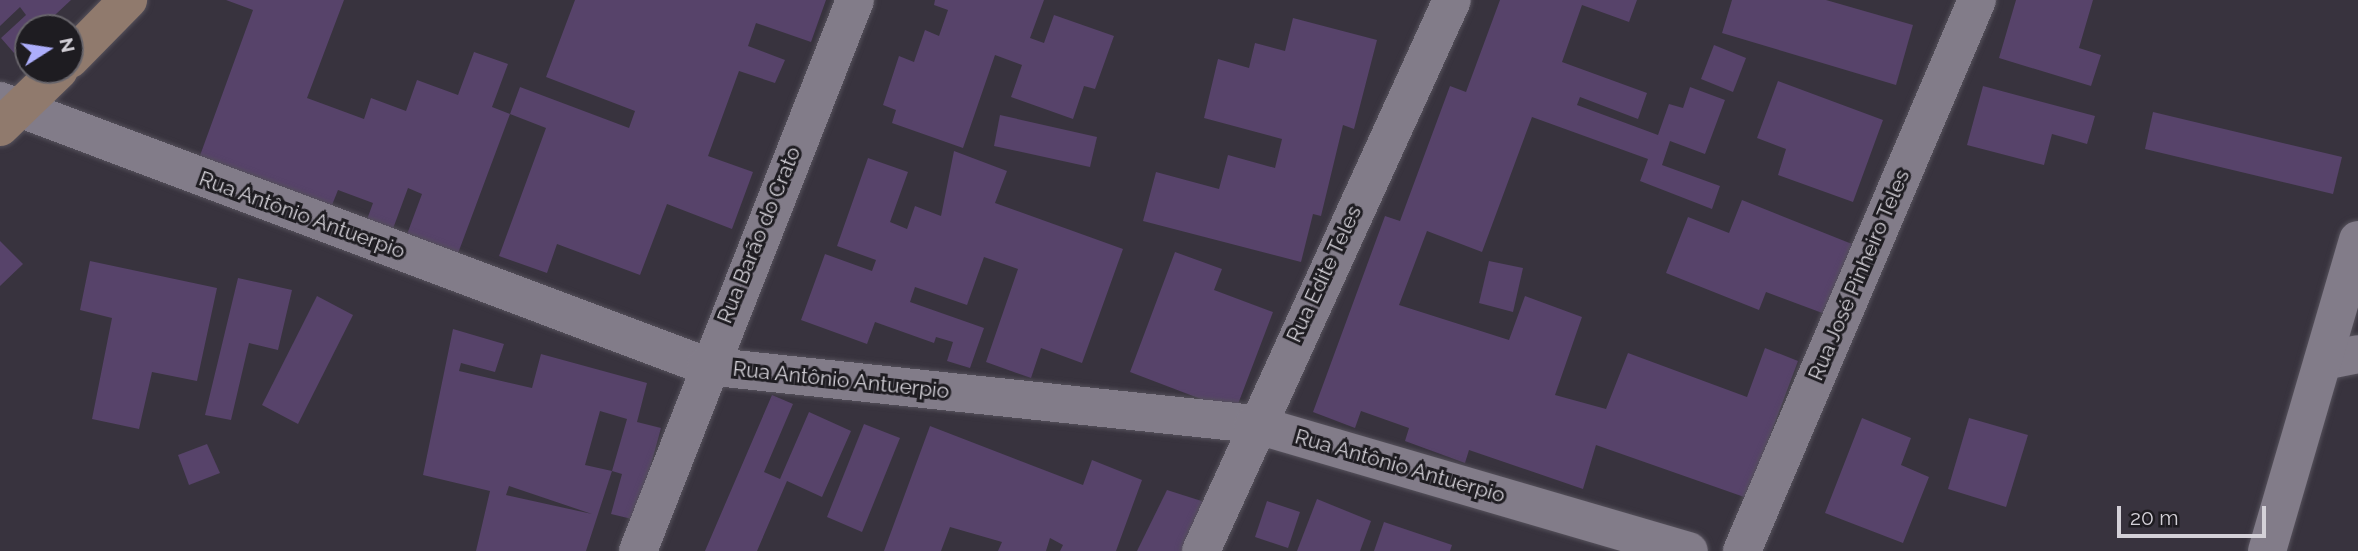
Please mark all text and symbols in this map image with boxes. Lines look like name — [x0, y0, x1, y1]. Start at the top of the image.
north arrow — [14, 14, 84, 84]
text: N — [55, 36, 80, 54]
street label: Rua Barão do Crato — [712, 143, 806, 327]
street label: Rua José Pinheiro Teles — [1803, 165, 1915, 385]
street label: Rua Antônio Antuerpio — [195, 166, 409, 264]
street label: Rua Edite Teles — [1281, 201, 1367, 347]
street label: Rua Antônio Antuerpio — [731, 356, 951, 404]
street label: Rua Antônio Antuerpio — [1291, 424, 1509, 508]
scale bar — [2120, 491, 2269, 536]
text: 20 m — [2130, 505, 2178, 530]

